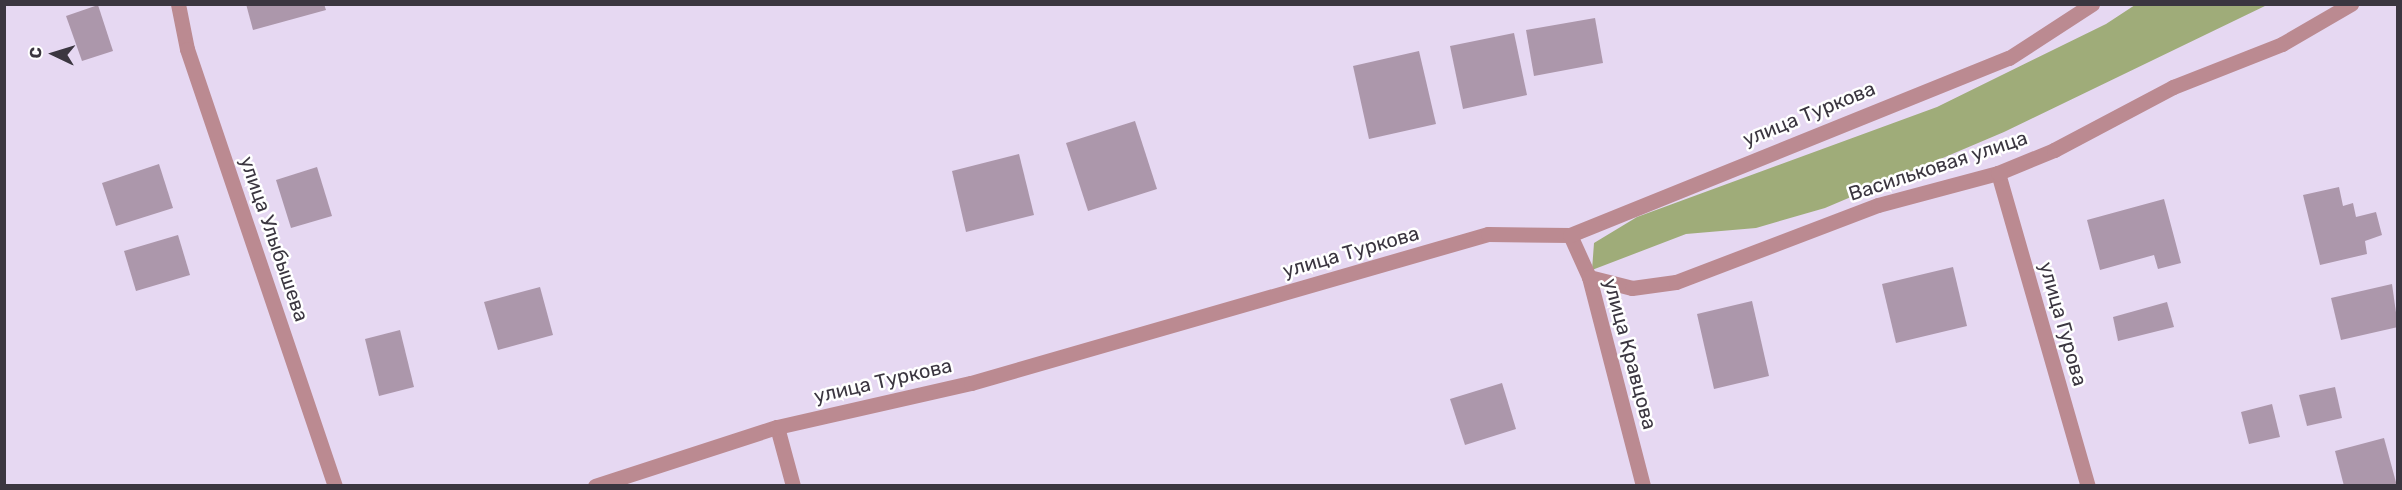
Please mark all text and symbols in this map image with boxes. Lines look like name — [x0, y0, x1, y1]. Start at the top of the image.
north arrow — [24, 24, 84, 84]
text: С — [26, 46, 45, 59]
street label: улица Туркова — [1739, 76, 1879, 152]
street label: Васильковая улица — [1846, 126, 2030, 206]
street label: улица Улыбышева — [234, 153, 314, 325]
street label: улица Туркова — [1280, 221, 1422, 283]
street label: улица Гурова — [2034, 259, 2092, 389]
street label: улица Кравцова — [1598, 276, 1662, 432]
street label: улица Туркова — [812, 353, 954, 409]

